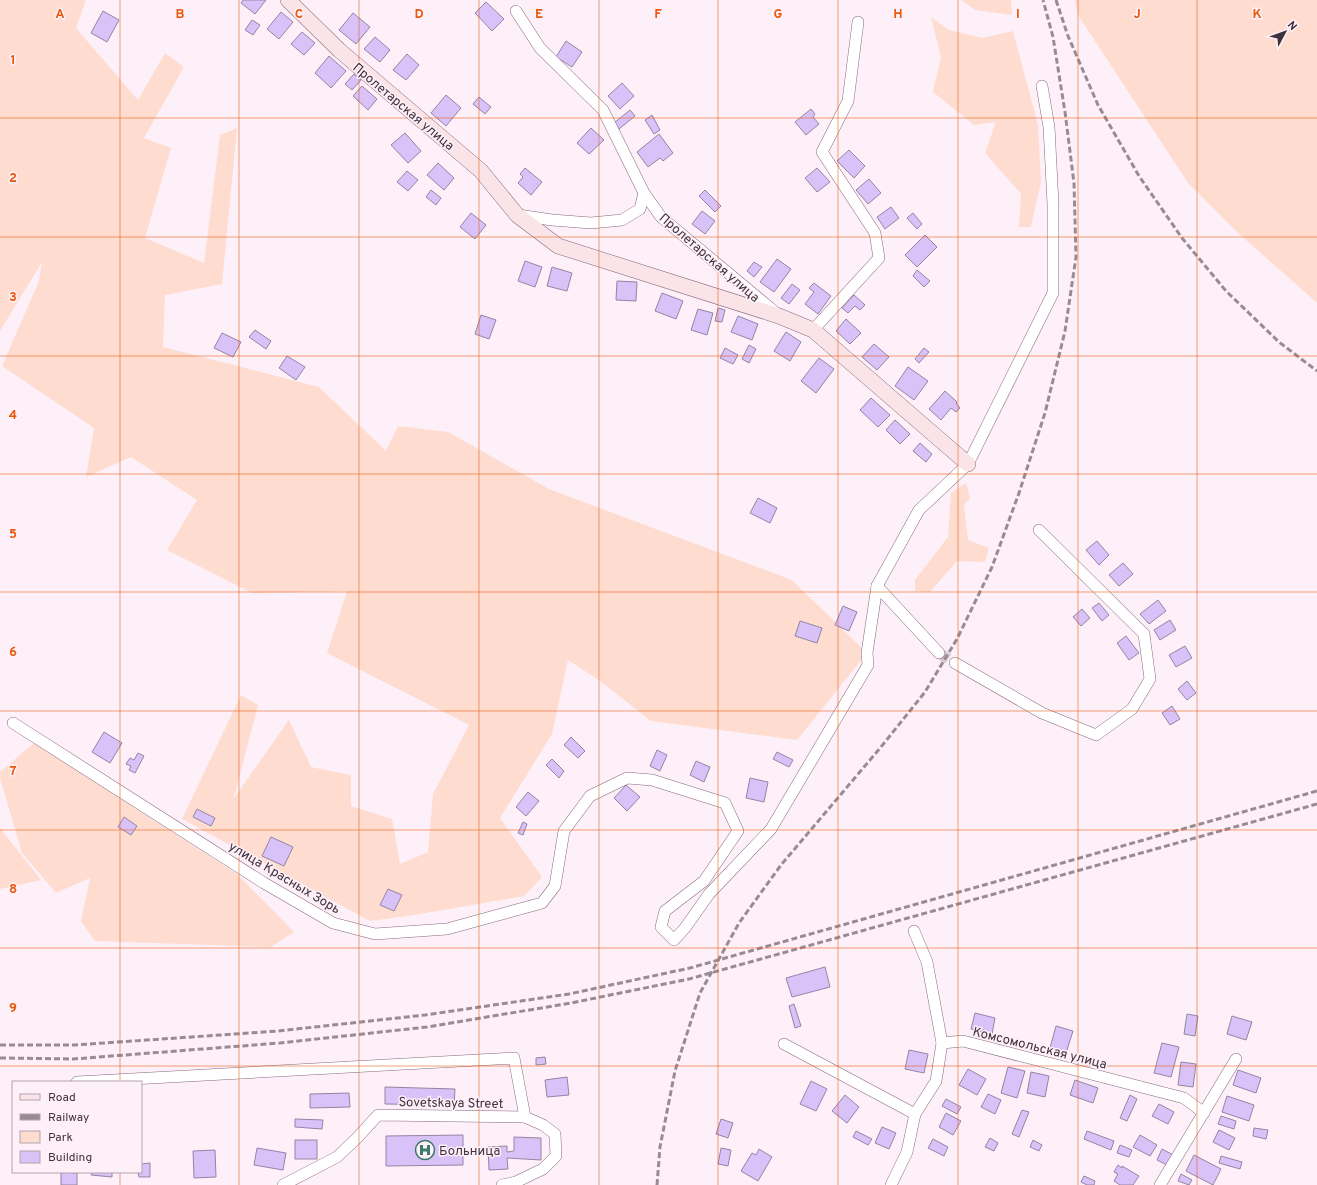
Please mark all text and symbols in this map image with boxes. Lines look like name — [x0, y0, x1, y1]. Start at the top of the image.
text: A — [55, 7, 65, 23]
text: B — [176, 7, 185, 23]
text: C — [295, 7, 303, 23]
text: D — [414, 7, 424, 23]
text: E — [535, 7, 543, 23]
text: F — [654, 7, 662, 23]
text: G — [774, 7, 783, 23]
text: H — [893, 7, 903, 23]
text: I — [1016, 7, 1020, 23]
text: J — [1133, 7, 1141, 23]
text: K — [1252, 7, 1262, 23]
north arrow — [1265, 12, 1305, 52]
text: N — [1284, 19, 1300, 34]
text: 1 — [10, 53, 16, 69]
street label: Пролетарская улица — [349, 60, 457, 155]
text: 2 — [9, 171, 17, 187]
street label: Пролетарская улица — [655, 211, 762, 306]
text: 3 — [9, 290, 17, 306]
text: 4 — [9, 408, 17, 424]
text: 5 — [9, 527, 17, 543]
text: 6 — [9, 645, 17, 661]
text: 7 — [10, 764, 17, 780]
street label: улица Красных Зорь — [225, 839, 343, 918]
text: 8 — [9, 882, 17, 898]
text: 9 — [9, 1001, 17, 1017]
street label: Комсомольская улица — [971, 1024, 1108, 1073]
legend — [12, 1081, 142, 1173]
text: Road — [48, 1090, 76, 1106]
street label: Sovetskaya Street — [398, 1095, 504, 1113]
text: Railway — [48, 1110, 89, 1126]
text: Park — [48, 1130, 73, 1146]
hospital icon: Больница — [414, 1139, 436, 1161]
place label: Больница — [439, 1144, 500, 1160]
text: Building — [48, 1150, 92, 1166]

